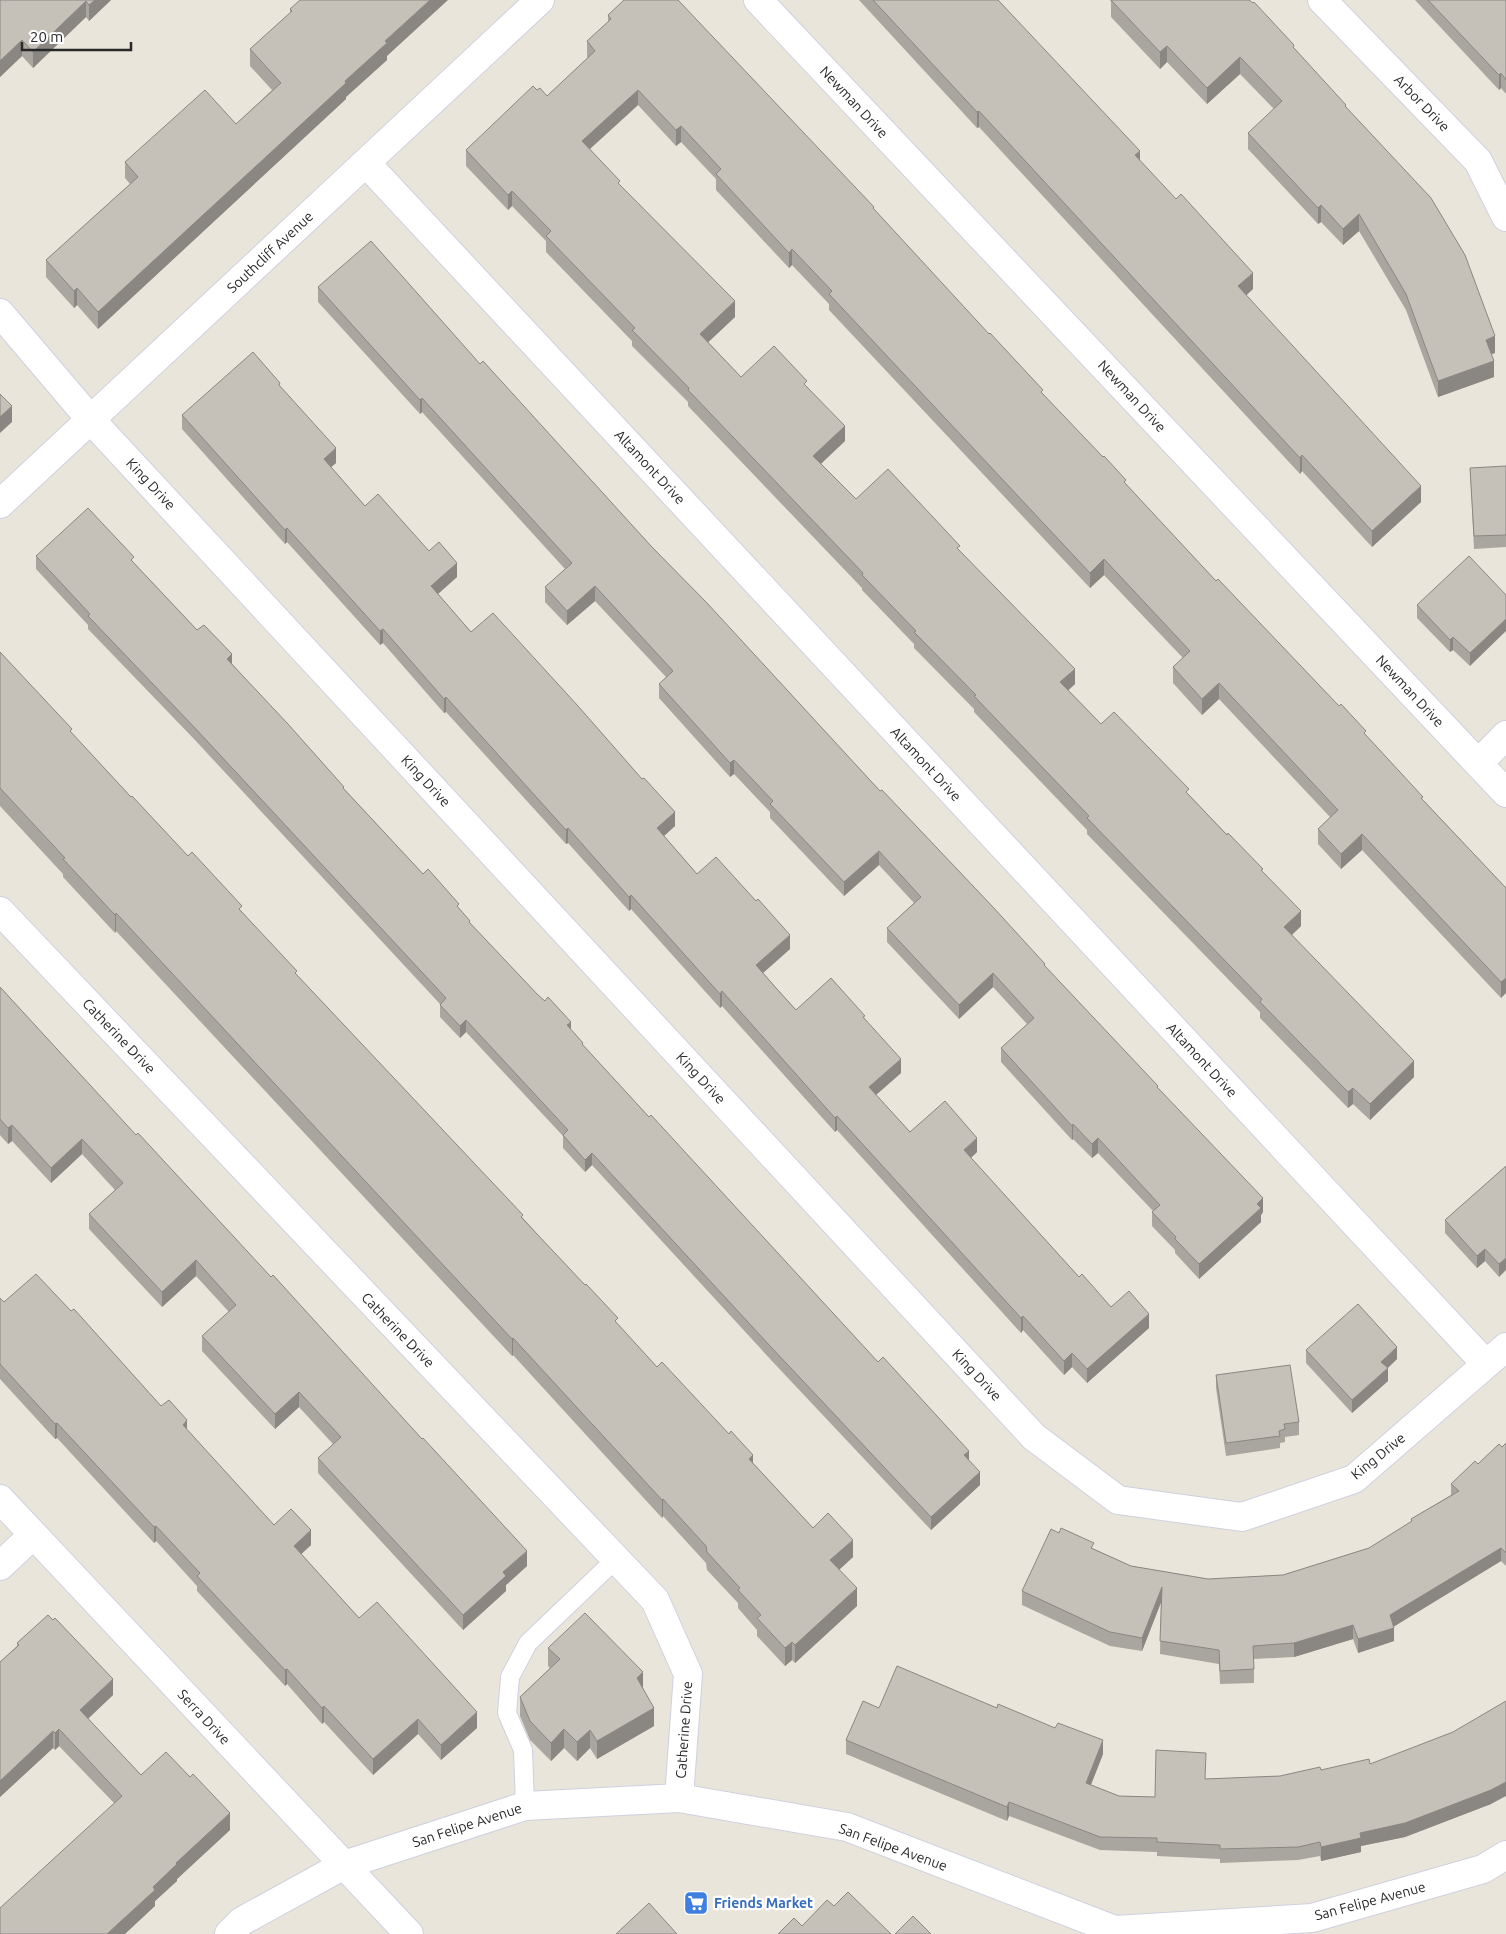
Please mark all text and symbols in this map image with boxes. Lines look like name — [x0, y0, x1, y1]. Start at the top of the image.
scale bar — [22, 20, 131, 52]
text: 20 m — [30, 28, 63, 45]
street label: Newman Drive — [817, 63, 891, 141]
street label: Arbor Drive — [1391, 71, 1453, 135]
street label: Southcliff Avenue — [224, 208, 316, 296]
street label: Newman Drive — [1095, 357, 1169, 435]
street label: Altamont Drive — [612, 427, 688, 507]
street label: King Drive — [123, 455, 179, 513]
street label: Newman Drive — [1373, 652, 1447, 730]
street label: Altamont Drive — [888, 724, 964, 804]
street label: King Drive — [398, 752, 454, 810]
street label: Catherine Drive — [79, 995, 159, 1077]
street label: Altamont Drive — [1164, 1020, 1240, 1100]
street label: King Drive — [673, 1049, 729, 1107]
street label: Catherine Drive — [358, 1289, 438, 1371]
street label: King Drive — [949, 1346, 1005, 1404]
street label: King Drive — [1348, 1429, 1408, 1483]
street label: Catherine Drive — [673, 1681, 695, 1779]
street label: Serra Drive — [175, 1686, 233, 1748]
street label: San Felipe Avenue — [410, 1800, 524, 1850]
street label: San Felipe Avenue — [837, 1820, 949, 1874]
street label: San Felipe Avenue — [1313, 1878, 1427, 1924]
supermarket icon: Friends Market — [683, 1890, 709, 1916]
place label: Friends Market — [714, 1895, 813, 1911]

